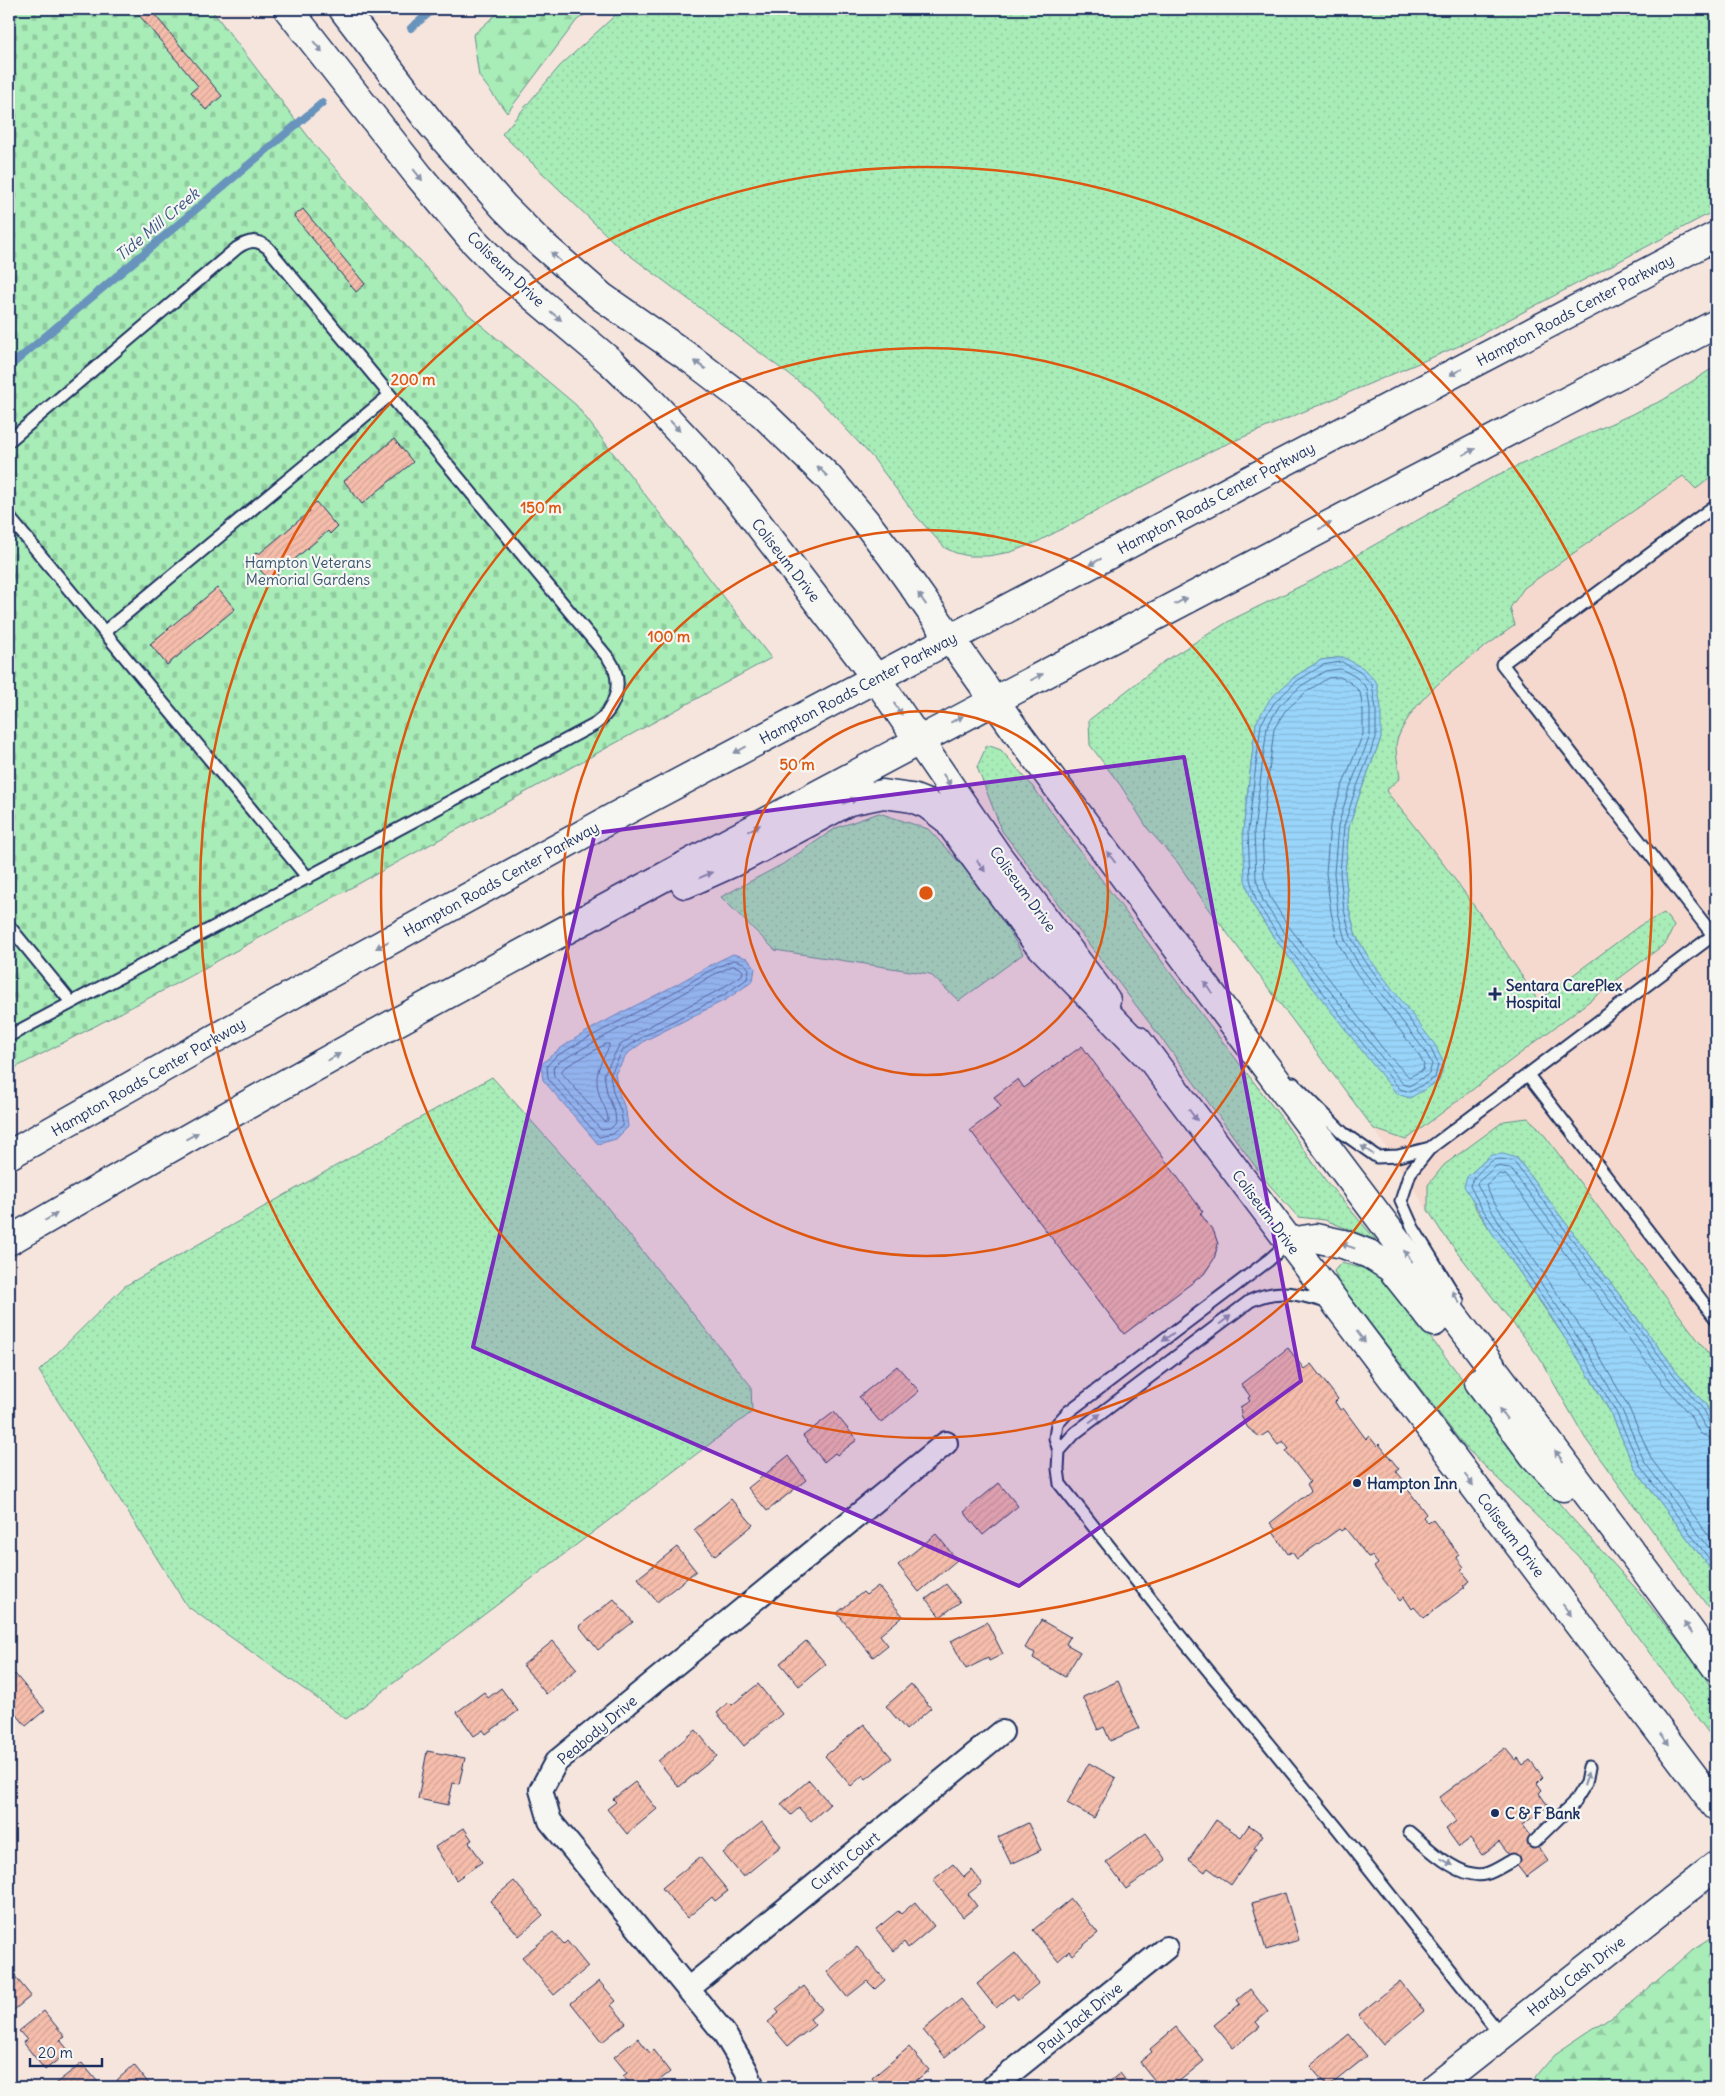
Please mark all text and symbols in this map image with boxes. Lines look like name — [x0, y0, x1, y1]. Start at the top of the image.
one-way arrow — [313, 40, 324, 53]
one-way arrow — [413, 169, 424, 182]
water label: Tide Mill Creek — [111, 182, 204, 265]
street label: Coliseum Drive — [463, 227, 549, 311]
street label: Hampton Roads Center Parkway — [1473, 250, 1677, 370]
one-way arrow — [550, 251, 562, 263]
one-way arrow — [549, 311, 563, 321]
one-way arrow — [693, 360, 706, 370]
one-way arrow — [1449, 368, 1463, 376]
text: 200 m — [391, 370, 435, 389]
one-way arrow — [669, 420, 681, 432]
street label: Hampton Roads Center Parkway — [1114, 438, 1318, 558]
one-way arrow — [1462, 448, 1476, 456]
one-way arrow — [816, 466, 828, 478]
text: 150 m — [520, 498, 562, 517]
street label: Coliseum Drive — [747, 514, 825, 606]
one-way arrow — [1317, 522, 1332, 530]
park label: Hampton Veterans Memorial Gardens — [245, 553, 371, 589]
one-way arrow — [1088, 558, 1103, 566]
one-way arrow — [917, 592, 927, 606]
one-way arrow — [1173, 597, 1188, 605]
text: 100 m — [648, 627, 690, 646]
street label: Hampton Roads Center Parkway — [756, 628, 960, 748]
one-way arrow — [1029, 673, 1044, 681]
one-way arrow — [893, 702, 903, 716]
one-way arrow — [950, 715, 963, 724]
one-way arrow — [733, 746, 748, 754]
text: 50 m — [779, 755, 815, 774]
one-way arrow — [942, 773, 952, 786]
one-way arrow — [843, 797, 858, 804]
street label: Hampton Roads Center Parkway — [400, 817, 602, 941]
one-way arrow — [747, 824, 762, 832]
street label: Coliseum Drive — [986, 843, 1060, 935]
one-way arrow — [1106, 850, 1116, 864]
one-way arrow — [976, 859, 986, 873]
one-way arrow — [699, 870, 713, 878]
centre of rings — [917, 884, 935, 902]
one-way arrow — [376, 940, 389, 949]
place label: Sentara CarePlex Hospital — [1506, 976, 1623, 1013]
one-way arrow — [1203, 980, 1213, 994]
marker: Sentara CarePlex Hospital — [1488, 987, 1502, 1001]
street label: Hampton Roads Center Parkway — [48, 1014, 248, 1140]
one-way arrow — [326, 1053, 341, 1061]
one-way arrow — [1188, 1108, 1198, 1122]
one-way arrow — [185, 1132, 199, 1140]
one-way arrow — [1360, 1145, 1374, 1155]
street label: Coliseum Drive — [1228, 1166, 1304, 1258]
one-way arrow — [44, 1212, 57, 1221]
one-way arrow — [1340, 1242, 1355, 1250]
one-way arrow — [1403, 1250, 1414, 1263]
one-way arrow — [1451, 1291, 1460, 1304]
one-way arrow — [1218, 1315, 1231, 1326]
one-way arrow — [1355, 1330, 1366, 1343]
one-way arrow — [1162, 1331, 1175, 1342]
one-way arrow — [1498, 1407, 1508, 1421]
one-way arrow — [1088, 1413, 1102, 1423]
one-way arrow — [1553, 1450, 1564, 1463]
one-way arrow — [1464, 1473, 1475, 1486]
place label: Hampton Inn — [1367, 1474, 1458, 1494]
marker: Hampton Inn — [1351, 1477, 1363, 1489]
street label: Coliseum Drive — [1473, 1489, 1549, 1581]
one-way arrow — [1562, 1603, 1573, 1616]
one-way arrow — [1683, 1621, 1693, 1635]
street label: Peabody Drive — [553, 1691, 641, 1769]
one-way arrow — [1660, 1732, 1671, 1745]
one-way arrow — [1582, 1772, 1590, 1787]
place label: C & F Bank — [1505, 1804, 1581, 1823]
marker: C & F Bank — [1489, 1807, 1501, 1819]
street label: Curtin Court — [807, 1827, 883, 1895]
one-way arrow — [1441, 1858, 1454, 1867]
street label: Hardy Cash Drive — [1523, 1932, 1629, 2020]
street label: Paul Jack Drive — [1034, 1978, 1126, 2058]
scale bar — [30, 2036, 102, 2068]
text: 20 m — [38, 2043, 73, 2062]

